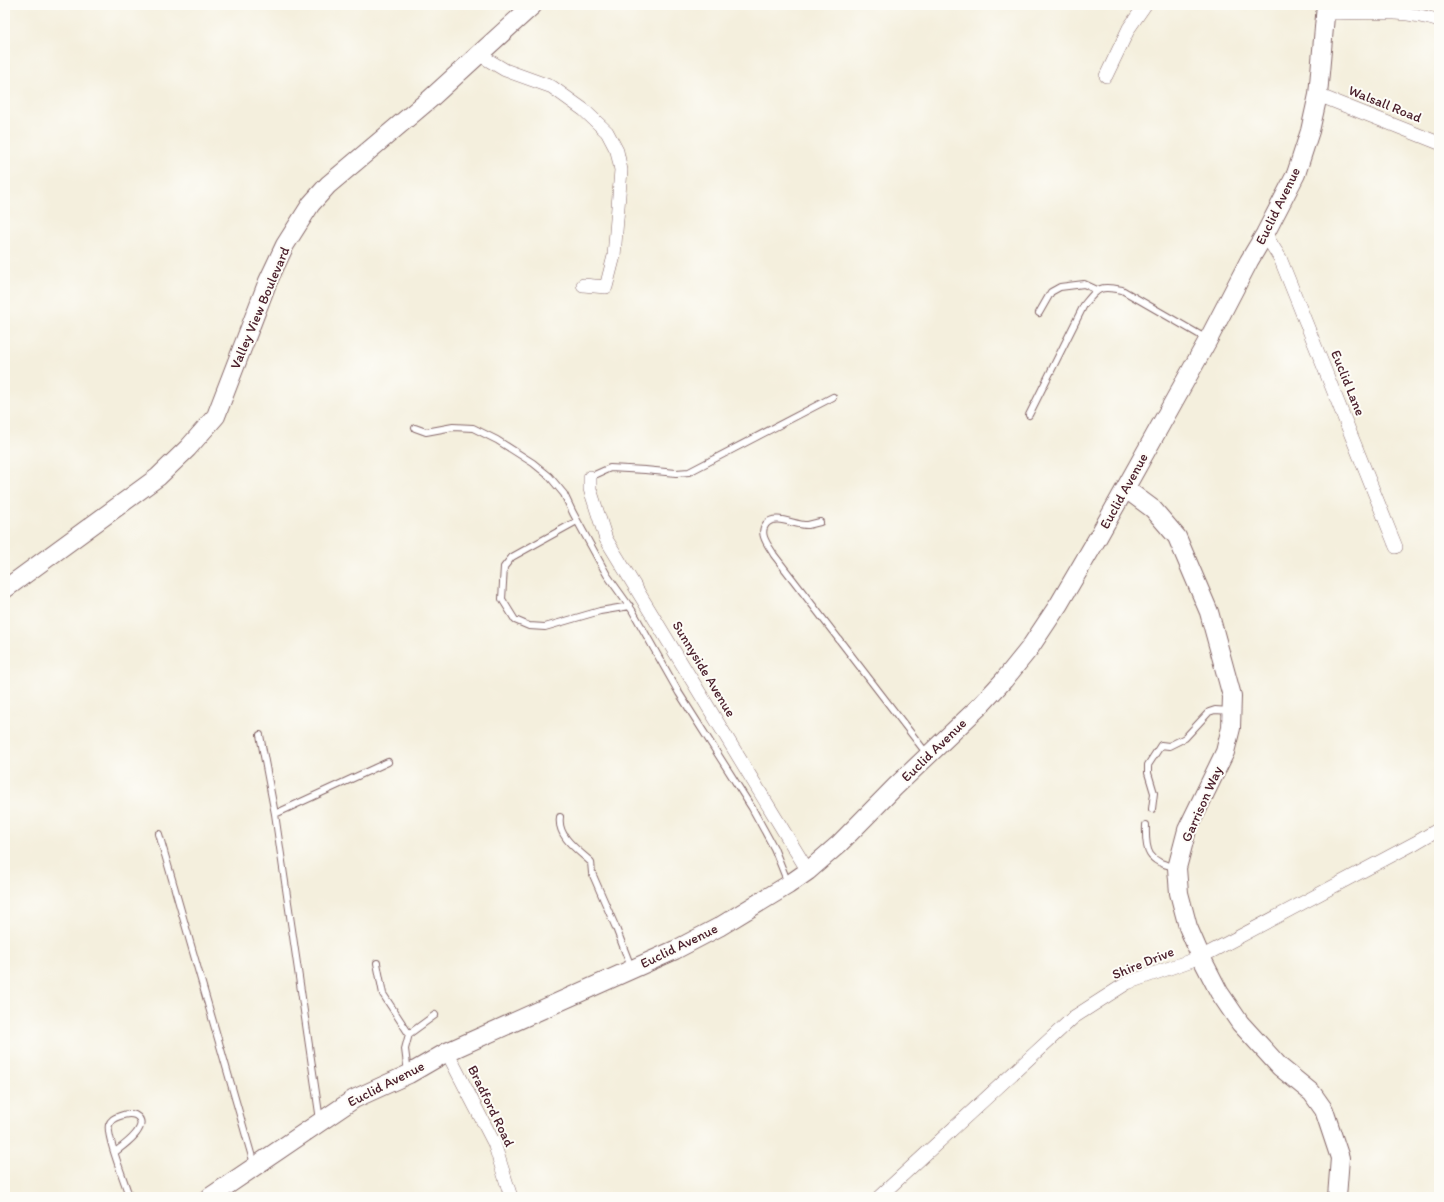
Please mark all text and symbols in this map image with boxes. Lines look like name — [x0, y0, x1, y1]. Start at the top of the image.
street label: Walsall Road — [1346, 82, 1424, 127]
street label: Euclid Avenue — [1252, 164, 1304, 248]
street label: Valley View Boulevard — [227, 244, 294, 372]
street label: Euclid Lane — [1327, 348, 1369, 419]
street label: Euclid Avenue — [1096, 450, 1152, 532]
street label: Sunnyside Avenue — [669, 618, 740, 720]
street label: Euclid Avenue — [898, 714, 970, 785]
street label: Garrison Way — [1178, 763, 1226, 845]
street label: Euclid Avenue — [637, 920, 721, 972]
street label: Shire Drive — [1110, 943, 1177, 983]
street label: Euclid Avenue — [345, 1057, 428, 1111]
street label: Bradford Road — [464, 1063, 518, 1150]

